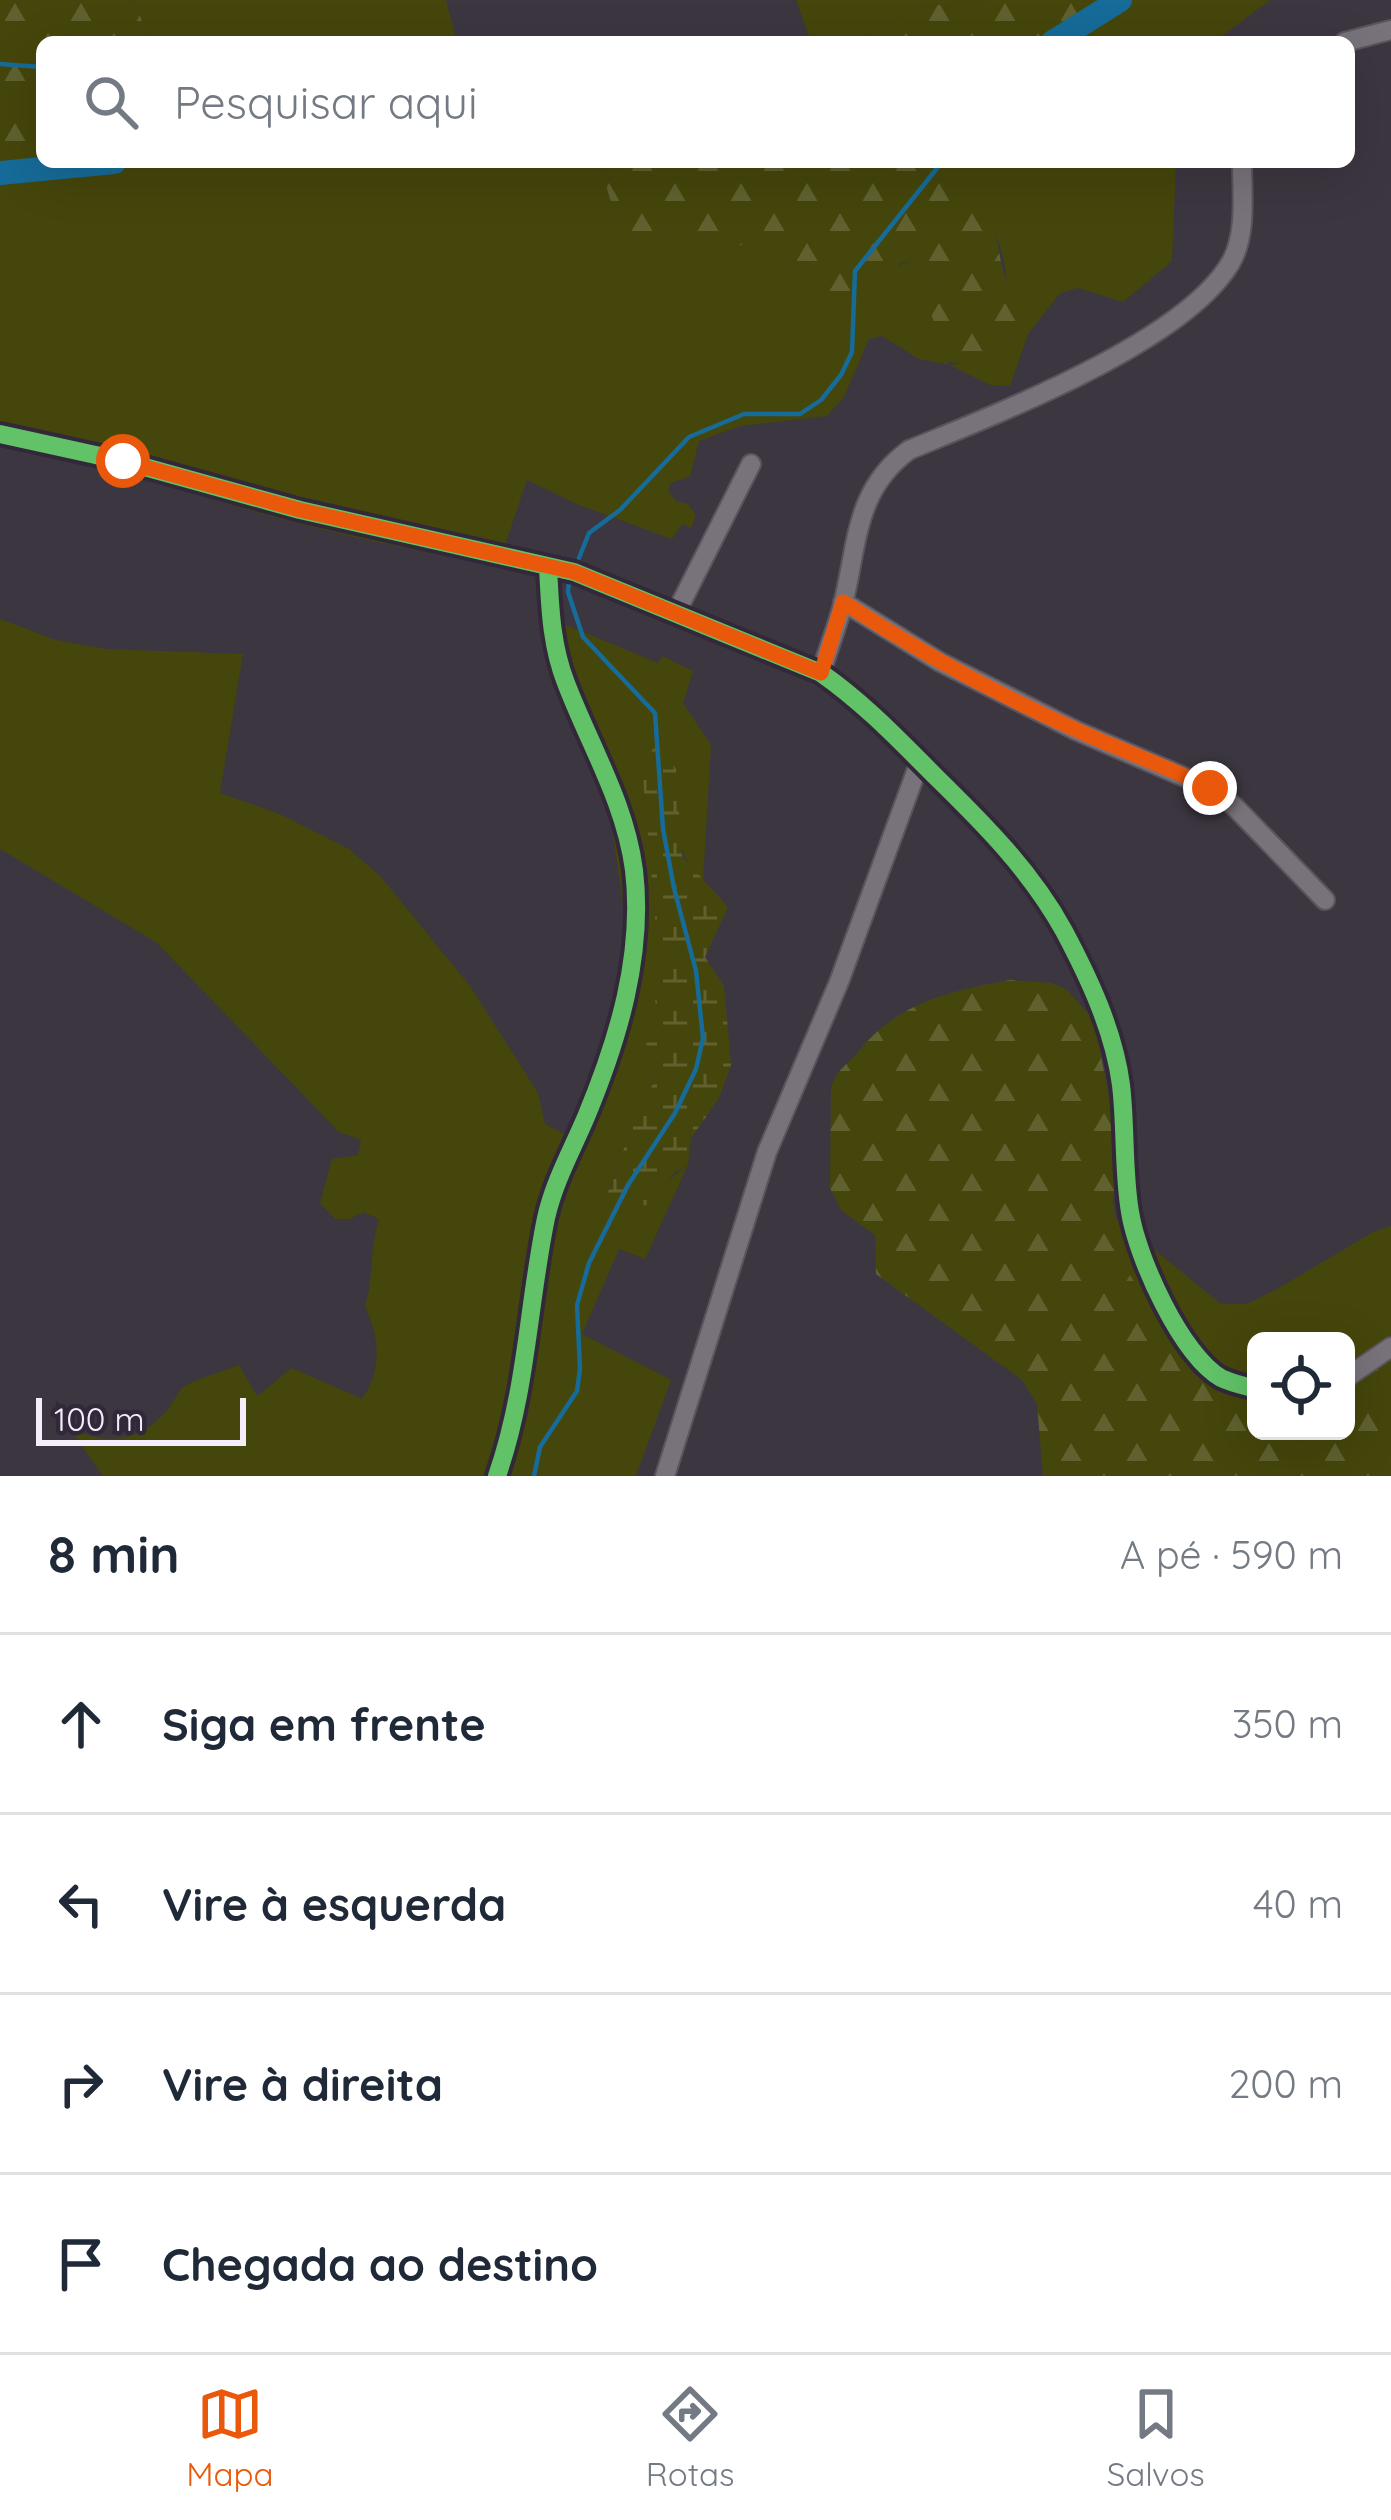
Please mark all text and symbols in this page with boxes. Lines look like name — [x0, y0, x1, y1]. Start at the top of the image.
search box — [36, 36, 1355, 168]
icon: search — [78, 69, 144, 135]
text: Pesquisar aqui — [174, 74, 478, 130]
route start — [96, 434, 150, 488]
route end — [1183, 761, 1237, 815]
map controls — [1247, 1332, 1355, 1440]
button: locate — [1247, 1332, 1355, 1440]
scale bar — [36, 1392, 246, 1445]
text: 100 m — [54, 1398, 145, 1439]
text: 8 min — [48, 1522, 180, 1586]
text: A pé · 590 m — [1120, 1530, 1343, 1579]
icon: ahead — [48, 1691, 114, 1757]
text: Siga em frente — [162, 1696, 486, 1752]
text: 350 m — [1232, 1699, 1343, 1748]
icon: left — [48, 1871, 114, 1937]
text: Vire à esquerda — [162, 1876, 506, 1932]
text: 40 m — [1253, 1879, 1343, 1928]
icon: right — [48, 2051, 114, 2117]
text: Vire à direita — [162, 2056, 443, 2112]
text: 200 m — [1229, 2059, 1343, 2108]
icon: arrive — [48, 2231, 114, 2297]
text: Chegada ao destino — [162, 2236, 598, 2292]
tab: Mapa — [186, 2381, 273, 2494]
tab: Rotas — [646, 2381, 734, 2494]
tab: Salvos — [1107, 2381, 1205, 2494]

